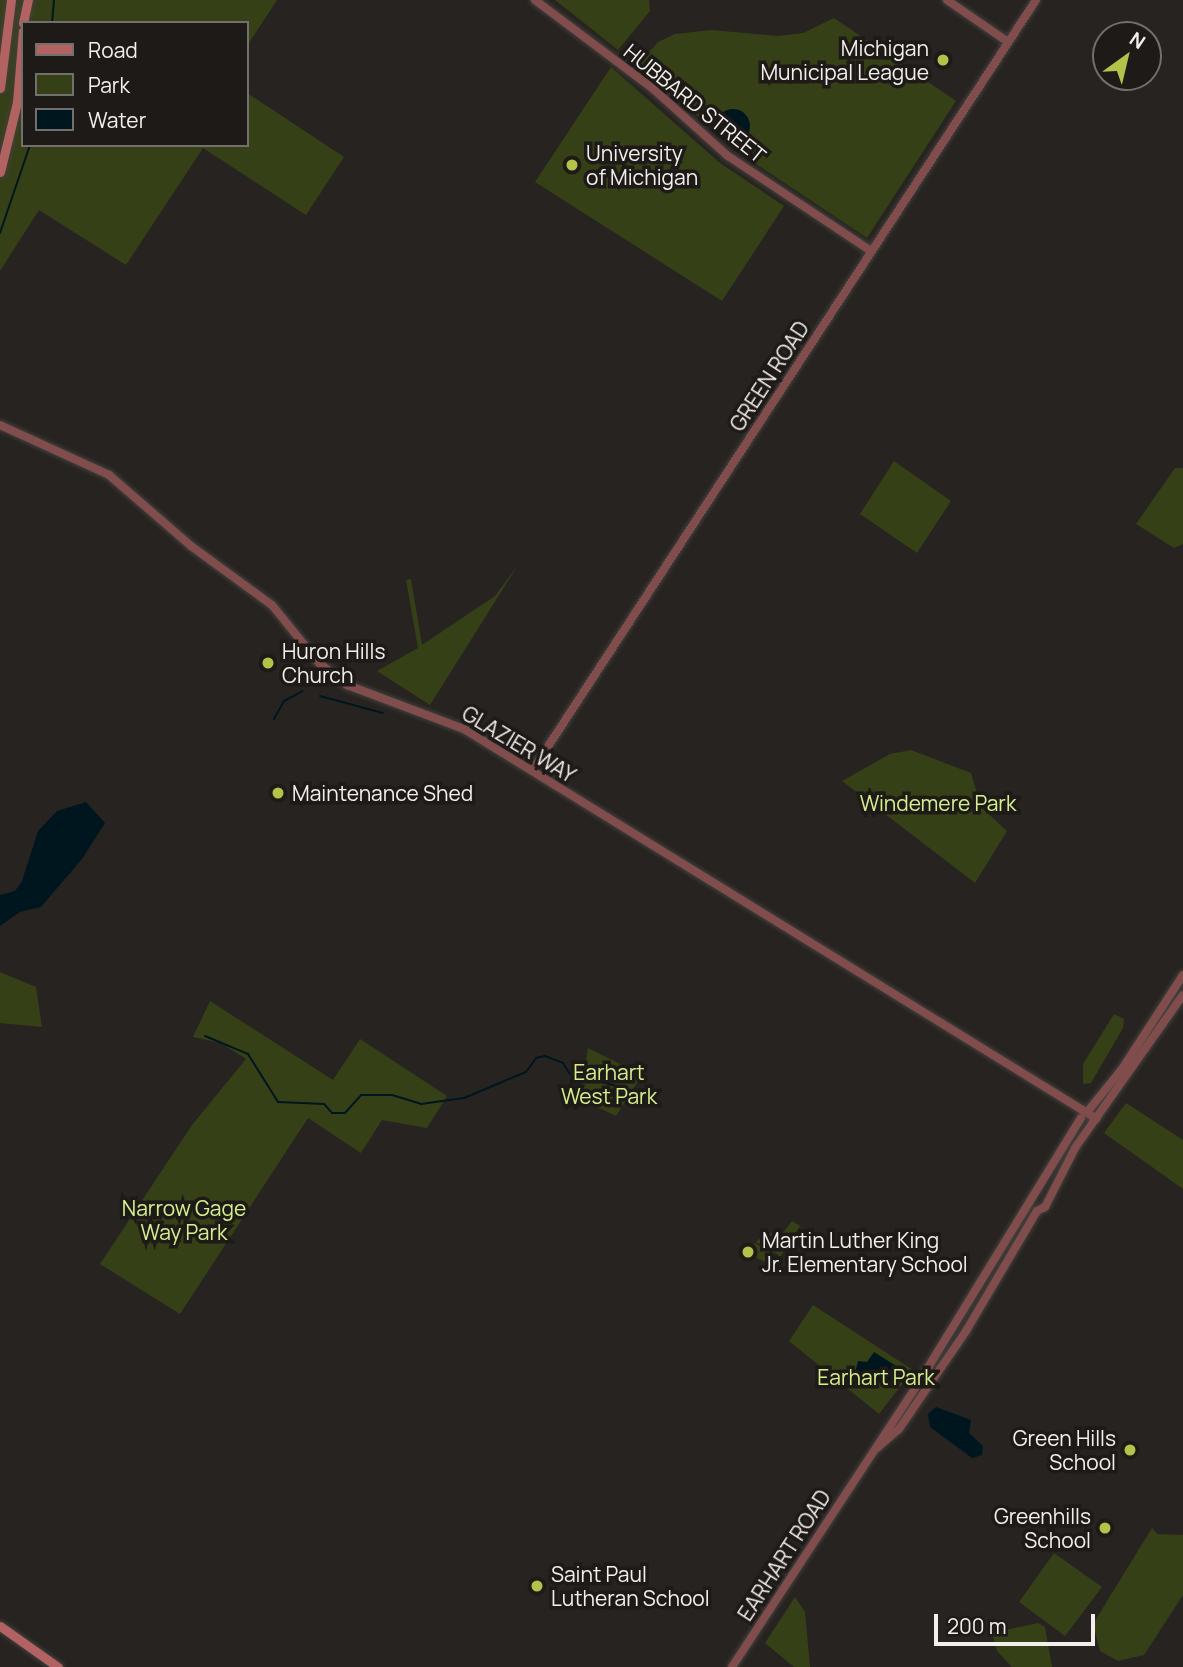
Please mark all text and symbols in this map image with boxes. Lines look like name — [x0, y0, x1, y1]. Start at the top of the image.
legend — [21, 21, 248, 147]
north arrow — [1092, 21, 1162, 91]
text: N — [1125, 26, 1151, 55]
place label: Michigan Municipal League — [760, 35, 929, 85]
text: Road — [88, 36, 138, 64]
street label: HUBBARD STREET — [619, 38, 771, 168]
marker: Michigan Municipal League — [935, 52, 951, 68]
text: Park — [88, 71, 130, 99]
text: Water — [88, 106, 146, 134]
place label: University of Michigan — [586, 140, 698, 190]
marker: University of Michigan — [564, 157, 580, 173]
street label: GREEN ROAD — [724, 316, 814, 436]
place label: Huron Hills Church — [282, 638, 385, 688]
marker: Huron Hills Church — [260, 655, 276, 671]
street label: GLAZIER WAY — [458, 700, 580, 788]
place label: Maintenance Shed — [292, 780, 473, 806]
marker: Maintenance Shed — [270, 785, 286, 801]
park label: Windemere Park — [860, 790, 1016, 816]
park label: Earhart West Park — [561, 1059, 657, 1109]
park label: Narrow Gage Way Park — [122, 1195, 246, 1245]
place label: Martin Luther King Jr. Elementary School — [762, 1227, 968, 1277]
marker: Martin Luther King Jr. Elementary School — [740, 1244, 756, 1260]
park label: Earhart Park — [817, 1364, 935, 1390]
place label: Green Hills School — [1013, 1425, 1116, 1475]
marker: Green Hills School — [1122, 1442, 1138, 1458]
street label: EARHART ROAD — [732, 1485, 836, 1625]
place label: Greenhills School — [994, 1503, 1091, 1553]
marker: Greenhills School — [1097, 1520, 1113, 1536]
place label: Saint Paul Lutheran School — [551, 1561, 710, 1611]
marker: Saint Paul Lutheran School — [529, 1578, 545, 1594]
scale bar — [938, 1600, 1099, 1644]
text: 200 m — [947, 1612, 1007, 1640]

